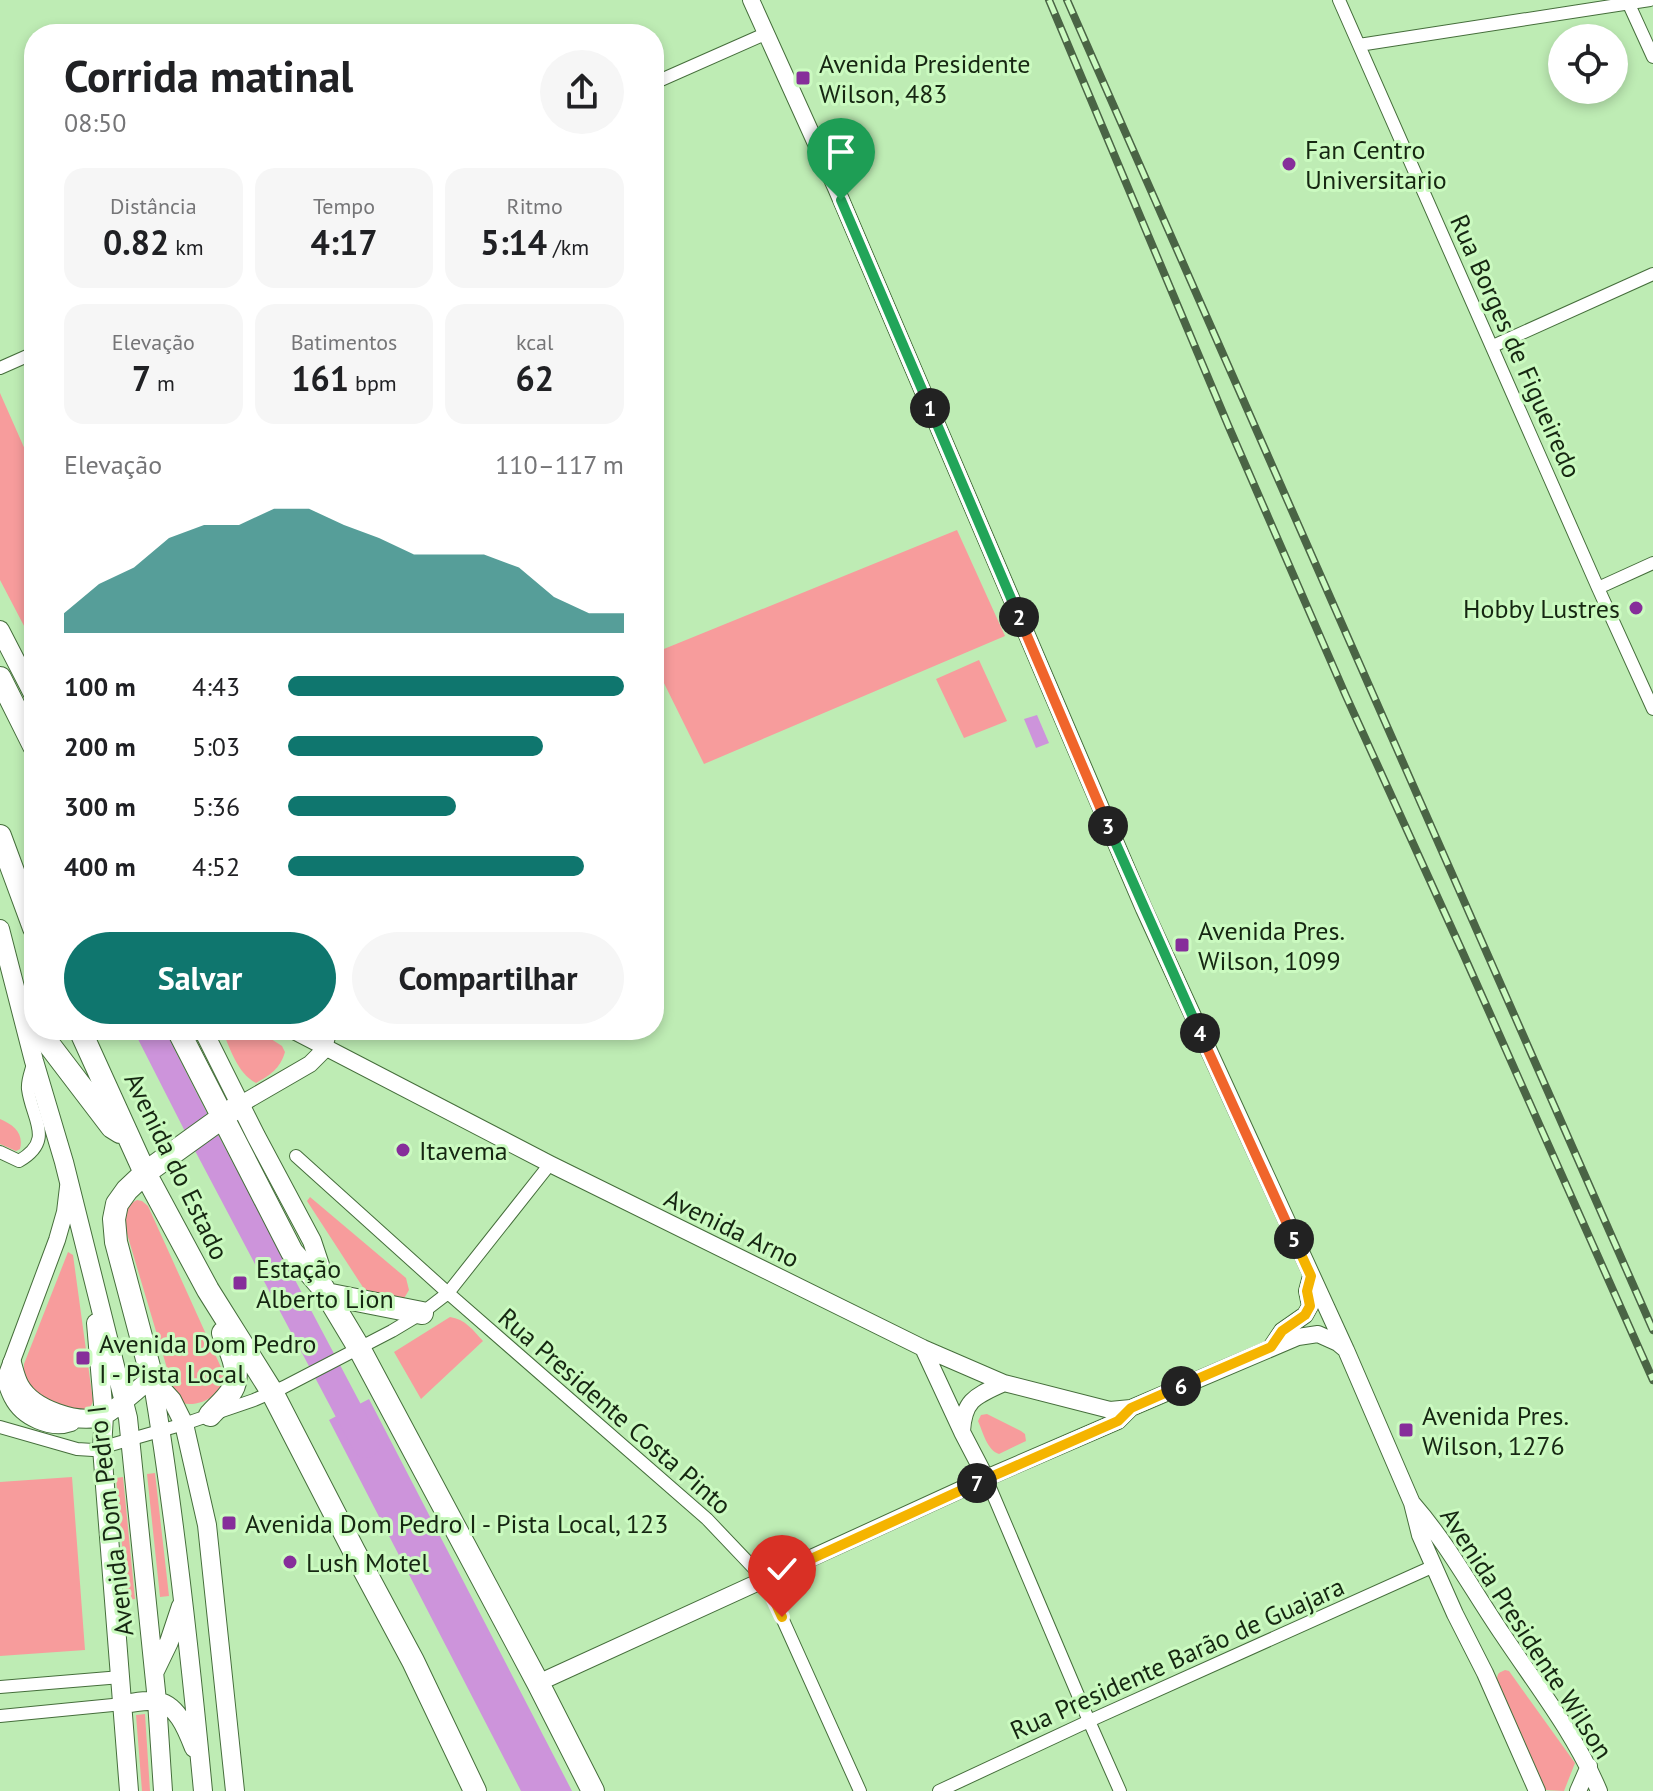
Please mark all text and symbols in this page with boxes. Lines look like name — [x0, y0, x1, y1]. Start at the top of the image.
map controls — [1548, 24, 1628, 104]
button: locate — [1548, 24, 1628, 104]
text: Corrida matinal — [64, 47, 353, 104]
place label: Avenida Presidente Wilson, 483 — [819, 47, 1031, 110]
button: share — [540, 50, 624, 134]
marker: Avenida Presidente Wilson, 483 — [794, 69, 812, 87]
text: 08:50 — [64, 106, 126, 139]
pin — [807, 118, 875, 200]
icon: arrive — [819, 130, 863, 174]
place label: Fan Centro Universitario — [1305, 133, 1447, 196]
marker: Fan Centro Universitario — [1280, 155, 1298, 173]
text: Distância — [110, 192, 197, 220]
text: Tempo — [313, 192, 375, 220]
text: Ritmo — [507, 192, 563, 220]
street label: Rua Borges de Figueiredo — [1443, 209, 1589, 483]
text: 0.82 — [103, 220, 169, 264]
text: 4:17 — [311, 220, 377, 264]
text: 5:14 — [480, 220, 547, 264]
text: km — [169, 233, 204, 261]
text: /km — [547, 233, 589, 261]
text: Elevação — [112, 328, 195, 356]
text: Batimentos — [291, 328, 397, 356]
text: kcal — [516, 328, 553, 356]
text: 7 — [132, 356, 151, 400]
text: 161 — [291, 356, 349, 400]
text: 62 — [515, 356, 554, 400]
text: m — [151, 369, 175, 397]
text: bpm — [349, 369, 397, 397]
pin: 1 — [910, 388, 950, 428]
text: 1 — [924, 394, 936, 422]
text: Elevação — [64, 448, 162, 481]
text: 110–117 m — [495, 448, 624, 481]
place label: Hobby Lustres — [1463, 592, 1620, 625]
pin: 2 — [999, 597, 1039, 637]
marker: Hobby Lustres — [1627, 599, 1645, 617]
text: 2 — [1013, 603, 1025, 631]
text: 100 m — [64, 670, 136, 703]
text: 4:43 — [192, 670, 240, 703]
text: 200 m — [64, 730, 136, 763]
text: 5:03 — [192, 730, 240, 763]
text: 300 m — [64, 790, 136, 823]
text: 5:36 — [192, 790, 240, 823]
pin: 3 — [1088, 806, 1128, 846]
text: 3 — [1102, 812, 1114, 840]
text: 400 m — [64, 850, 136, 883]
text: 4:52 — [192, 850, 240, 883]
place label: Avenida Pres. Wilson, 1099 — [1198, 914, 1345, 977]
button: Salvar — [64, 932, 336, 1024]
button: Compartilhar — [352, 932, 624, 1024]
marker: Avenida Pres. Wilson, 1099 — [1173, 936, 1191, 954]
pin: 4 — [1180, 1013, 1220, 1053]
text: 4 — [1194, 1019, 1206, 1047]
street label: Avenida do Estado — [117, 1067, 237, 1265]
place label: Itavema — [419, 1134, 508, 1167]
marker: Itavema — [394, 1141, 412, 1159]
street label: Avenida Arno — [659, 1181, 805, 1275]
pin: 5 — [1274, 1219, 1314, 1259]
text: 5 — [1288, 1225, 1300, 1253]
place label: Estação Alberto Lion — [256, 1252, 394, 1315]
marker: Estação Alberto Lion — [231, 1274, 249, 1292]
street label: Rua Presidente Costa Pinto — [492, 1301, 738, 1521]
place label: Avenida Dom Pedro I - Pista Local — [99, 1327, 316, 1390]
marker: Avenida Dom Pedro I - Pista Local — [74, 1349, 92, 1367]
pin: 6 — [1161, 1366, 1201, 1406]
text: 6 — [1175, 1372, 1187, 1400]
place label: Avenida Pres. Wilson, 1276 — [1422, 1399, 1569, 1462]
street label: Avenida Dom Pedro I — [79, 1404, 141, 1638]
marker: Avenida Pres. Wilson, 1276 — [1397, 1421, 1415, 1439]
pin: 7 — [957, 1463, 997, 1503]
text: 7 — [971, 1469, 983, 1497]
street label: Avenida Presidente Wilson — [1433, 1501, 1621, 1765]
place label: Avenida Dom Pedro I - Pista Local, 123 — [245, 1507, 668, 1540]
marker: Avenida Dom Pedro I - Pista Local, 123 — [220, 1514, 238, 1532]
pin — [748, 1535, 816, 1617]
place label: Lush Motel — [306, 1546, 429, 1579]
icon: check — [760, 1547, 804, 1591]
marker: Lush Motel — [281, 1553, 299, 1571]
street label: Rua Presidente Barão de Guajara — [1005, 1569, 1349, 1747]

